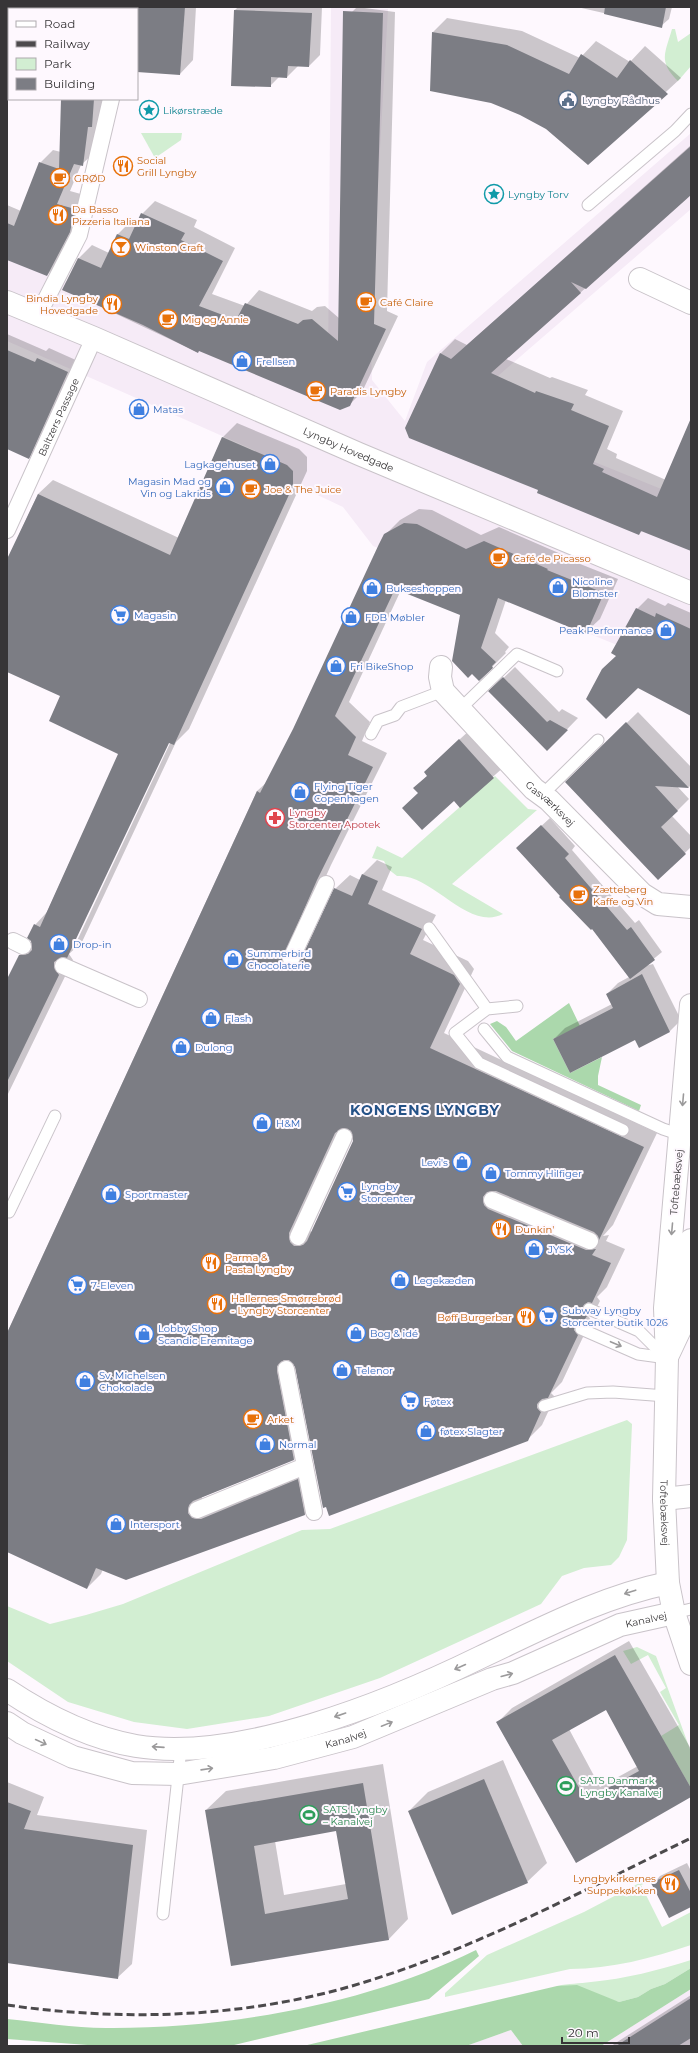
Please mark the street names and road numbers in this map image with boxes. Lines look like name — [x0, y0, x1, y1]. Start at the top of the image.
street label: Baltzers Passage — [35, 376, 82, 458]
street label: Lyngby Hovedgade — [301, 424, 396, 475]
street label: Gasværksvej — [523, 778, 577, 829]
street label: Toftebæksvej — [667, 1149, 686, 1215]
street label: Toftebæksvej — [657, 1480, 672, 1546]
street label: Kanalvej — [624, 1609, 668, 1631]
street label: Kanalvej — [324, 1726, 368, 1751]

